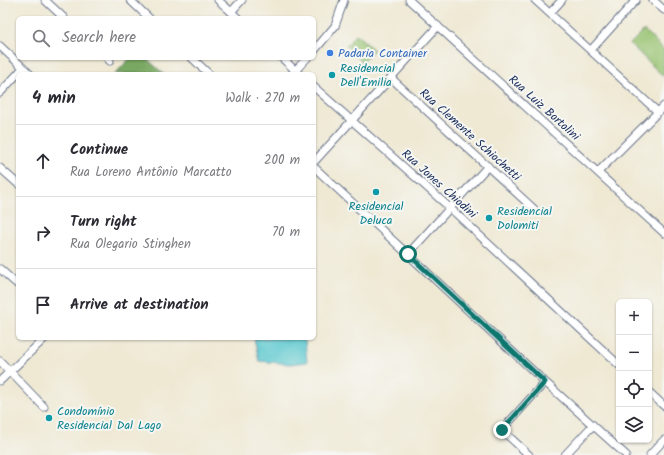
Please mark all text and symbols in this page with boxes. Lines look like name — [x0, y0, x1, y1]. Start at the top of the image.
search box — [16, 16, 316, 60]
text: Search here — [62, 26, 136, 50]
icon: search — [30, 27, 52, 49]
place label: Padaria Container — [338, 44, 428, 63]
marker: Padaria Container — [325, 48, 335, 58]
place label: Residencial Dell'Emilia — [340, 59, 395, 92]
marker: Residencial Dell'Emilia — [327, 70, 337, 80]
street label: Rua Luiz Bortolini — [504, 71, 585, 146]
street label: Rua Clemente Schiochetti — [415, 84, 526, 187]
text: 4 min — [32, 85, 76, 112]
text: Walk · 270 m — [225, 88, 300, 109]
text: Continue — [70, 138, 128, 162]
street label: Rua Jones Chiodini — [397, 145, 482, 224]
icon: ahead — [32, 150, 54, 172]
text: 200 m — [264, 150, 300, 171]
text: Rua Loreno Antônio Marcatto — [70, 162, 232, 183]
marker: Residencial Deluca — [371, 187, 381, 197]
place label: Residencial Deluca — [349, 197, 404, 230]
place label: Residencial Dolomiti — [497, 202, 552, 235]
text: Turn right — [70, 210, 137, 234]
marker: Residencial Dolomiti — [484, 213, 494, 223]
icon: right — [32, 222, 54, 244]
text: 70 m — [272, 222, 300, 243]
text: Rua Olegario Stinghen — [70, 234, 191, 255]
route start — [399, 245, 417, 263]
text: Arrive at destination — [70, 293, 209, 317]
icon: arrive — [32, 294, 54, 316]
map controls — [616, 299, 652, 443]
button: + — [616, 299, 652, 335]
button: − — [616, 335, 652, 371]
button: locate — [616, 371, 652, 407]
place label: Condomínio Residencial Dal Lago — [57, 402, 161, 435]
button: layers — [616, 407, 652, 443]
marker: Condomínio Residencial Dal Lago — [44, 413, 54, 423]
route end — [493, 421, 511, 439]

